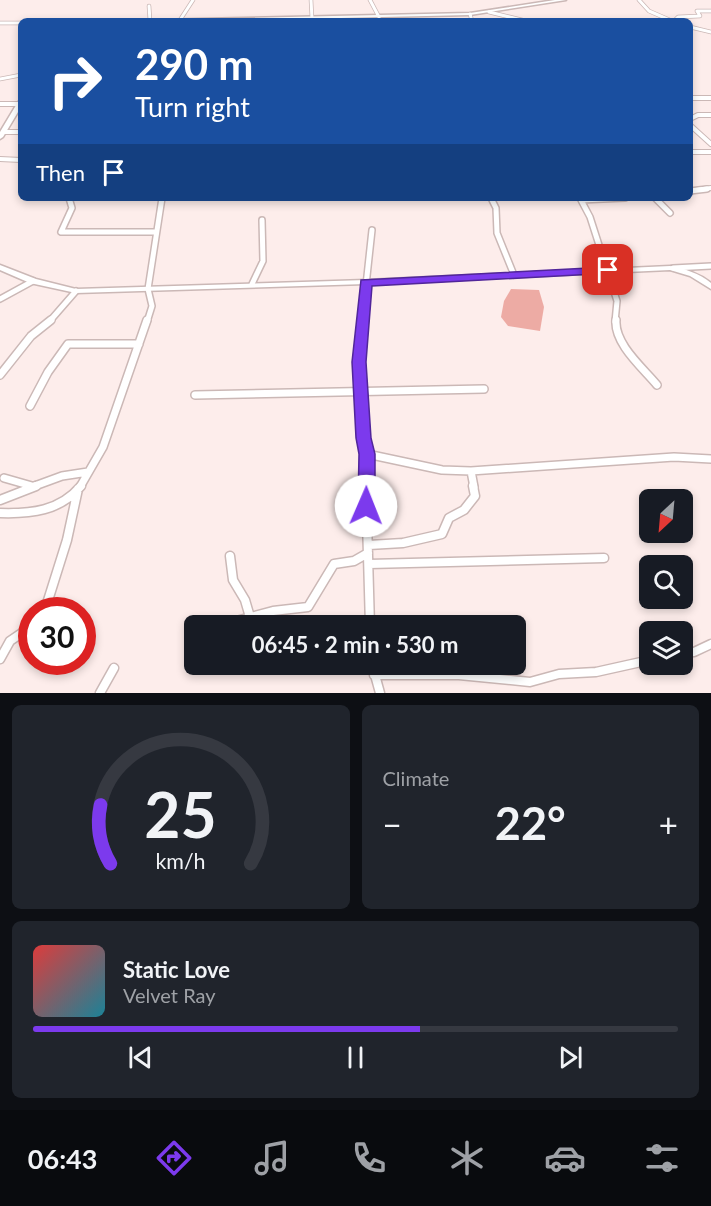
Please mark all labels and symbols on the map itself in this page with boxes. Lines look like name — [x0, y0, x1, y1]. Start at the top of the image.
pin — [582, 244, 633, 295]
position arrow — [334, 474, 398, 538]
north arrow — [639, 489, 693, 543]
speed limit sign: 30 — [18, 597, 96, 675]

